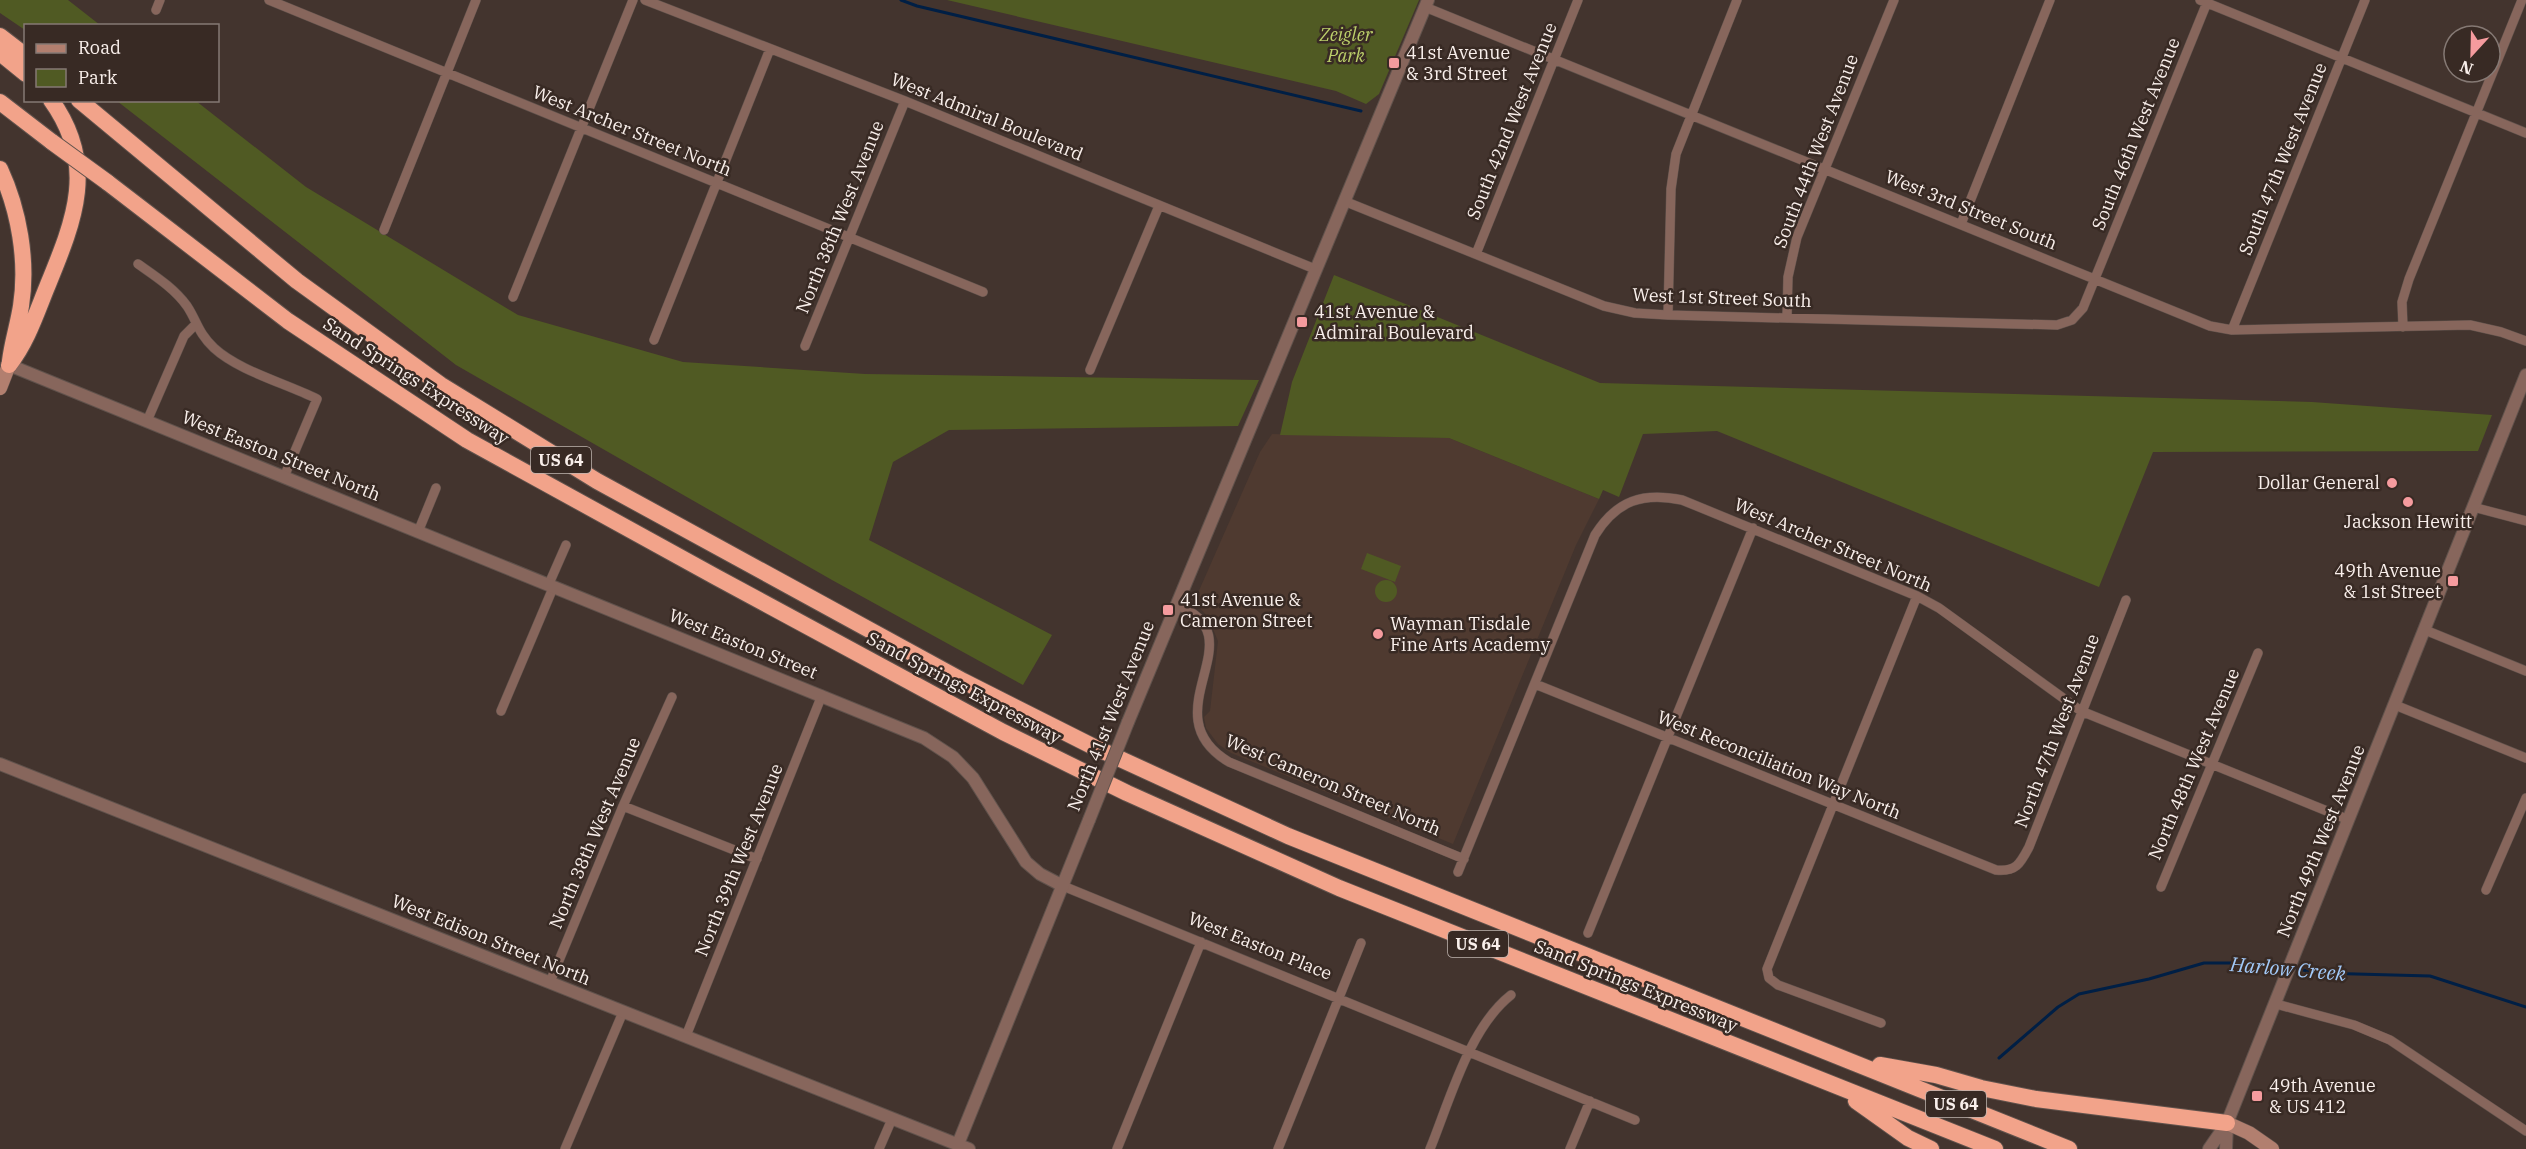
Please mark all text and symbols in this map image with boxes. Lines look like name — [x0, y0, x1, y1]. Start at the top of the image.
street label: South 42nd West Avenue — [1461, 19, 1562, 223]
park label: Zeigler Park — [1318, 23, 1374, 67]
legend — [24, 24, 219, 102]
north arrow — [2442, 24, 2502, 84]
street label: South 46th West Avenue — [2086, 34, 2185, 233]
text: Road — [78, 36, 121, 59]
place label: 41st Avenue & 3rd Street — [1406, 41, 1510, 85]
street label: South 44th West Avenue — [1768, 51, 1863, 251]
marker: 41st Avenue & 3rd Street — [1387, 56, 1401, 70]
text: N — [2457, 56, 2476, 80]
street label: South 47th West Avenue — [2233, 59, 2332, 258]
text: Park — [78, 66, 118, 89]
street label: West Admiral Boulevard — [888, 67, 1087, 166]
street label: West Archer Street North — [529, 80, 735, 181]
street label: North 38th West Avenue — [790, 117, 889, 317]
street label: West 3rd Street South — [1882, 164, 2061, 255]
street label: West 1st Street South — [1632, 283, 1812, 312]
place label: 41st Avenue & Admiral Boulevard — [1314, 300, 1474, 344]
street label: Sand Springs Expressway — [319, 312, 514, 450]
marker: 41st Avenue & Admiral Boulevard — [1295, 315, 1309, 329]
street label: West Easton Street North — [179, 405, 384, 506]
road number: US 64 — [531, 447, 591, 473]
place label: Dollar General — [2257, 471, 2380, 494]
marker: Dollar General — [2385, 476, 2399, 490]
street label: West Archer Street North — [1731, 492, 1936, 597]
marker: Jackson Hewitt — [2401, 495, 2415, 509]
place label: Jackson Hewitt — [2344, 510, 2472, 533]
place label: 49th Avenue & 1st Street — [2334, 559, 2441, 603]
marker: 49th Avenue & 1st Street — [2446, 574, 2460, 588]
place label: 41st Avenue & Cameron Street — [1180, 588, 1313, 632]
street label: West Easton Street — [666, 603, 821, 684]
marker: 41st Avenue & Cameron Street — [1161, 603, 1175, 617]
place label: Wayman Tisdale Fine Arts Academy — [1390, 612, 1550, 656]
street label: North 41st West Avenue — [1062, 617, 1159, 814]
street label: Sand Springs Expressway — [863, 626, 1066, 749]
marker: Wayman Tisdale Fine Arts Academy — [1371, 627, 1385, 641]
street label: North 47th West Avenue — [2009, 631, 2104, 831]
street label: North 48th West Avenue — [2143, 664, 2244, 863]
street label: West Reconciliation Way North — [1654, 705, 1904, 824]
street label: West Cameron Street North — [1222, 729, 1444, 840]
street label: North 38th West Avenue — [544, 733, 645, 932]
street label: North 49th West Avenue — [2271, 741, 2370, 941]
street label: North 39th West Avenue — [689, 760, 788, 960]
street label: West Edison Street North — [388, 889, 594, 990]
street label: West Easton Place — [1185, 906, 1335, 985]
road number: US 64 — [1448, 931, 1508, 957]
street label: Sand Springs Expressway — [1531, 934, 1742, 1037]
water label: Harlow Creek — [2228, 950, 2348, 987]
place label: 49th Avenue & US 412 — [2269, 1074, 2376, 1118]
marker: 49th Avenue & US 412 — [2250, 1089, 2264, 1103]
road number: US 64 — [1926, 1091, 1986, 1117]

